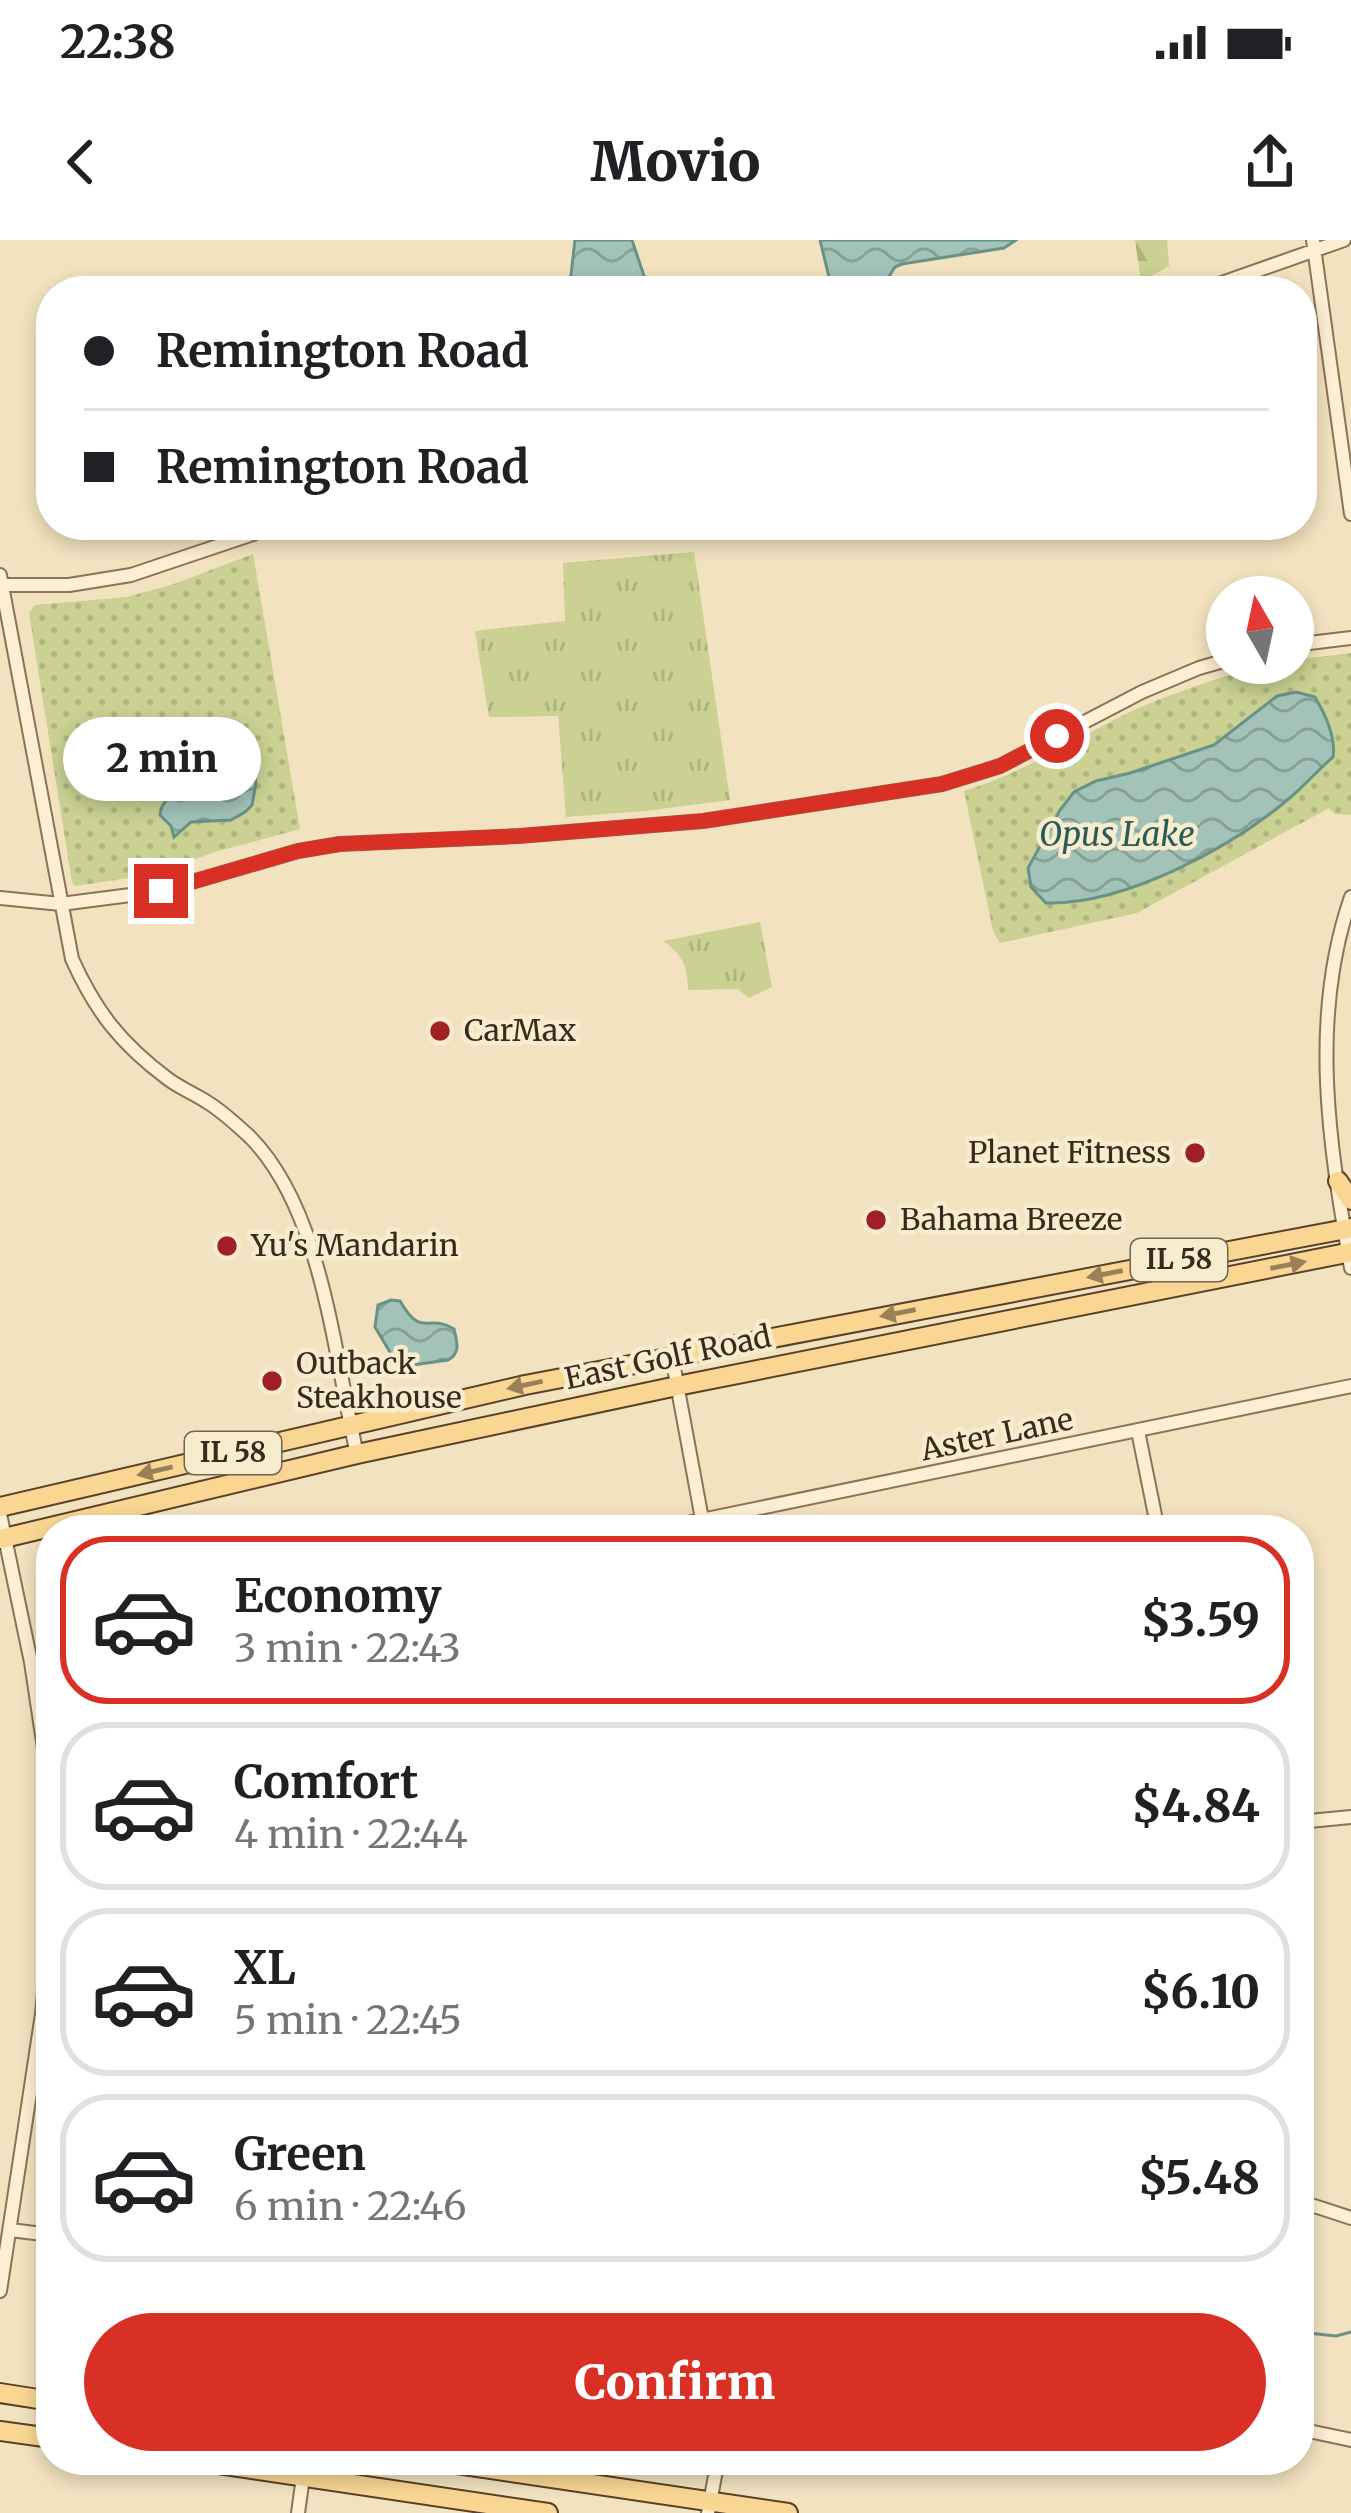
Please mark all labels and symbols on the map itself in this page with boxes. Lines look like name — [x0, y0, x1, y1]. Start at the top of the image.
north arrow — [1206, 576, 1314, 684]
route start — [1030, 709, 1084, 763]
callout: 2 min — [62, 717, 260, 801]
water label: Opus Lake — [1039, 814, 1195, 855]
route end — [134, 864, 188, 918]
place label: CarMax — [464, 1011, 576, 1049]
marker: CarMax — [427, 1018, 453, 1044]
place label: Planet Fitness — [968, 1133, 1171, 1171]
marker: Planet Fitness — [1182, 1140, 1208, 1166]
place label: Bahama Breeze — [900, 1200, 1122, 1238]
marker: Bahama Breeze — [863, 1207, 889, 1233]
place label: Yu's Mandarin — [250, 1226, 459, 1264]
marker: Yu's Mandarin — [214, 1233, 240, 1259]
road number: IL 58 — [1131, 1239, 1227, 1281]
one-way arrow — [1269, 1255, 1307, 1274]
one-way arrow — [1086, 1265, 1124, 1284]
one-way arrow — [879, 1304, 917, 1323]
street label: East Golf Road — [561, 1317, 774, 1397]
place label: Outback Steakhouse — [296, 1344, 462, 1416]
marker: Outback Steakhouse — [259, 1368, 285, 1394]
one-way arrow — [506, 1377, 544, 1396]
street label: Aster Lane — [916, 1399, 1076, 1469]
road number: IL 58 — [185, 1432, 281, 1474]
one-way arrow — [136, 1462, 173, 1481]

